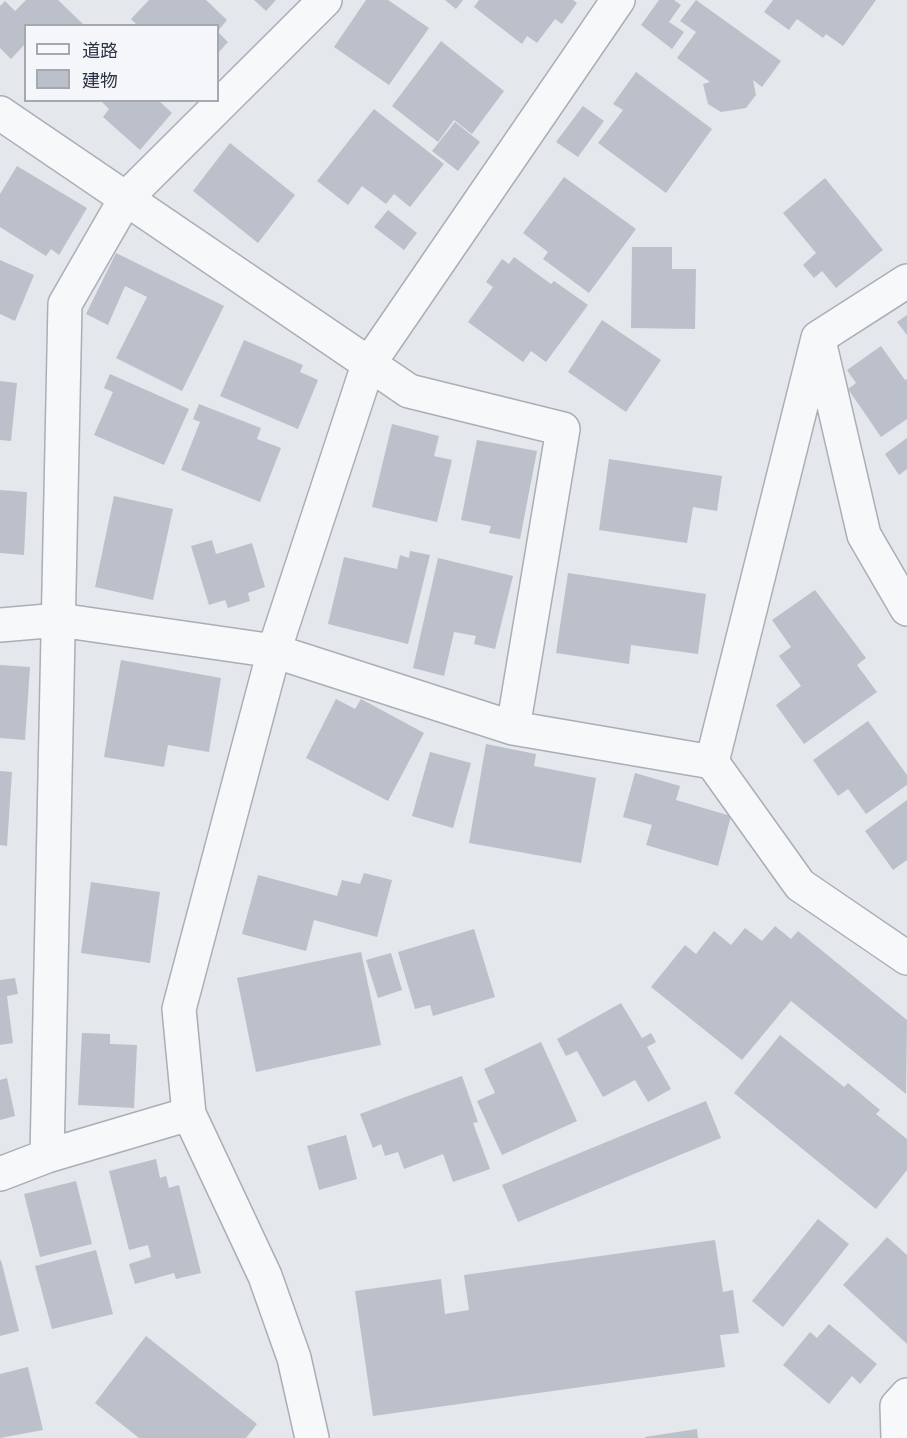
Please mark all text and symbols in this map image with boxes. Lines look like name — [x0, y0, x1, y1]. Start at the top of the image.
legend — [24, 24, 219, 102]
text: 道路 — [82, 39, 118, 61]
text: 建物 — [82, 69, 118, 91]

